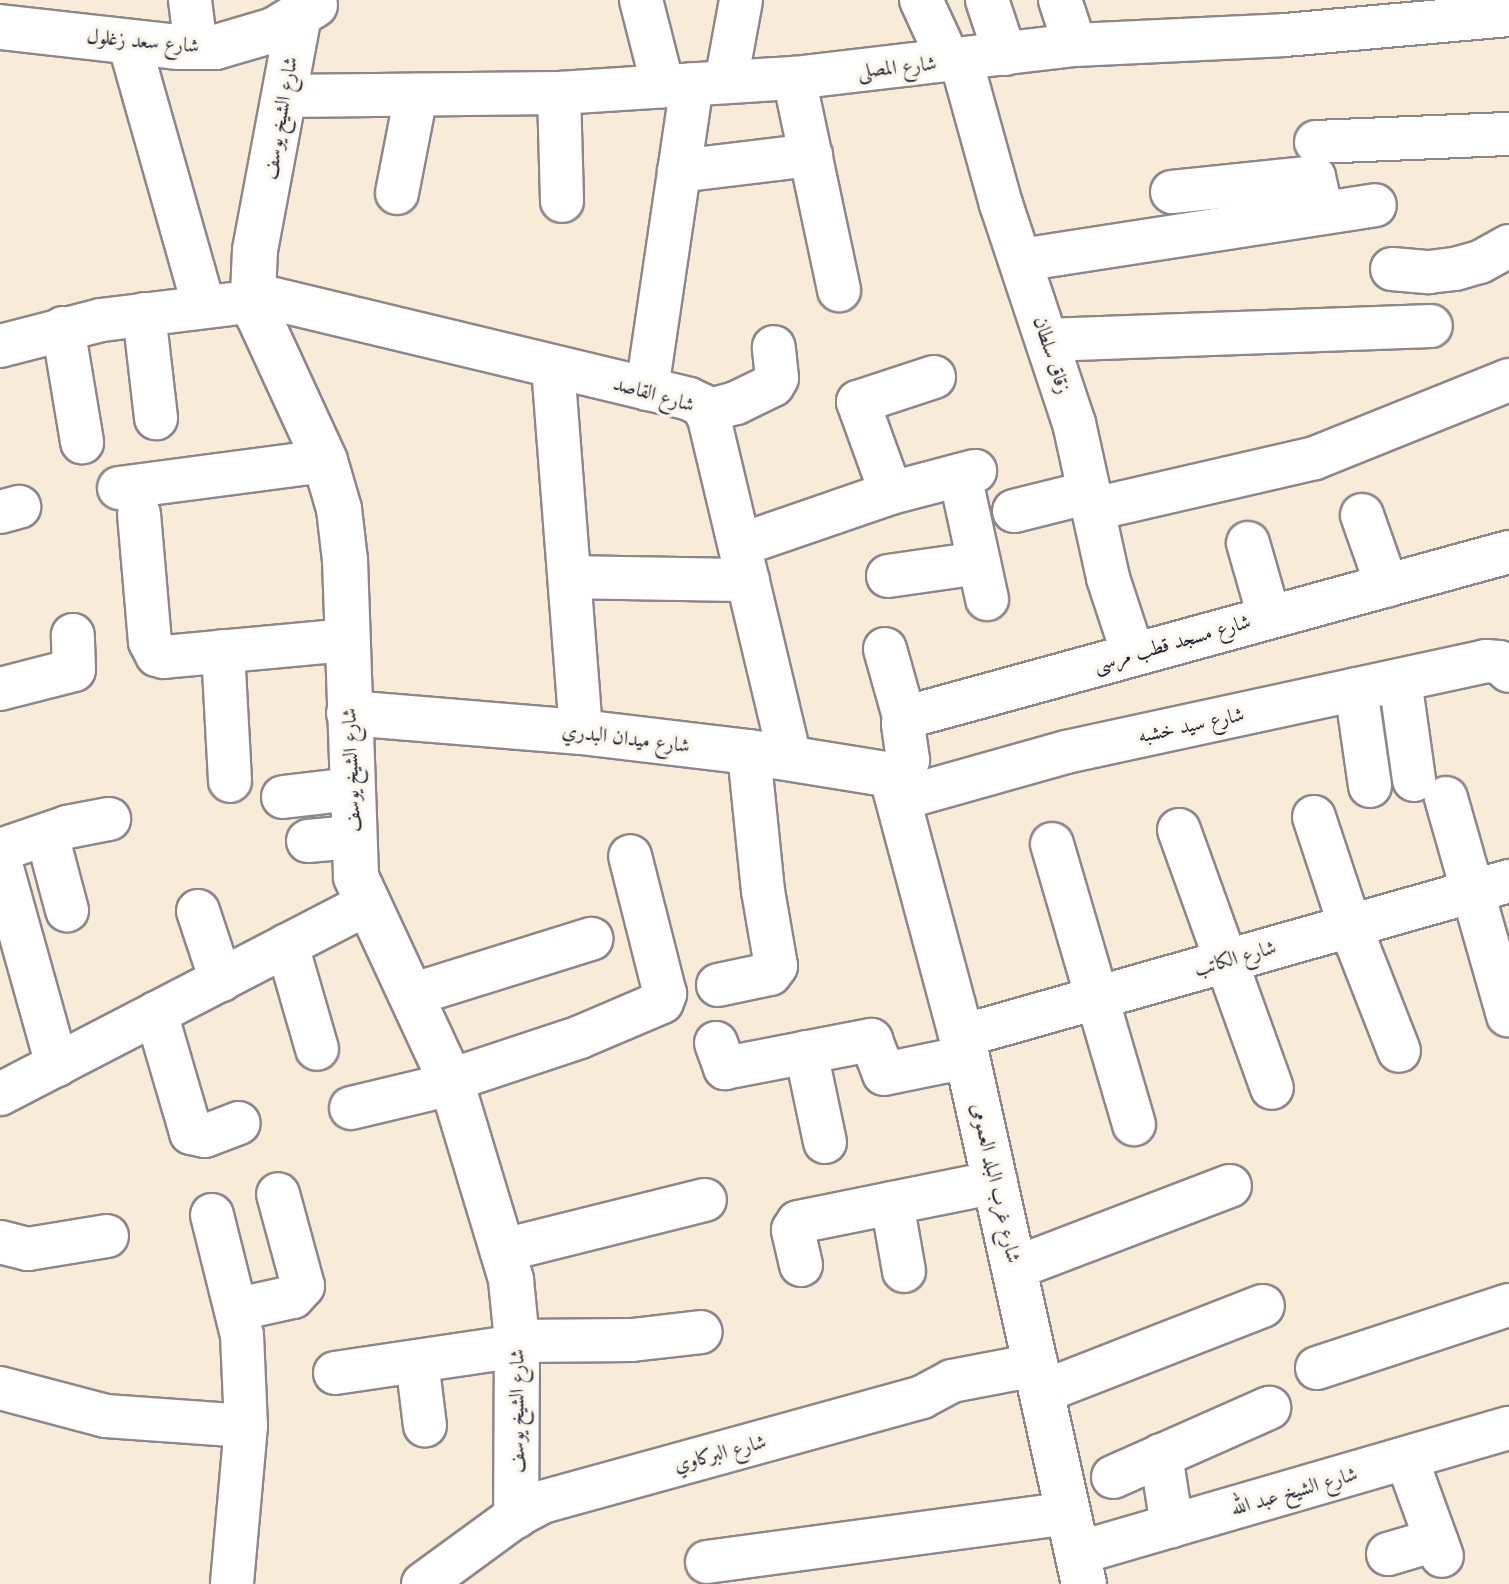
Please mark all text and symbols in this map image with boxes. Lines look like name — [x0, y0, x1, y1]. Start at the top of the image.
street label: شارع سعد زغلول — [86, 24, 200, 58]
street label: شارع المصلى — [856, 51, 938, 83]
street label: شارع الشيخ يوسف — [257, 55, 303, 181]
street label: زقاق سلطان — [1028, 313, 1076, 397]
street label: شارع القاصد — [611, 371, 697, 417]
street label: شارع مسجد قطب مرسى — [1091, 609, 1253, 677]
street label: شارع سيد خشبه — [1136, 702, 1246, 748]
street label: شارع الشيخ يوسف — [337, 707, 365, 833]
street label: شارع ميدان البدري — [561, 718, 691, 758]
street label: شارع الكاتب — [1191, 935, 1279, 981]
street label: شارع غرب البلد العمومى — [966, 1101, 1026, 1265]
street label: شارع الشيخ يوسف — [505, 1349, 529, 1473]
street label: شارع البركاوي — [671, 1429, 769, 1477]
street label: شارع الشيخ عبد الله — [1228, 1461, 1360, 1521]

